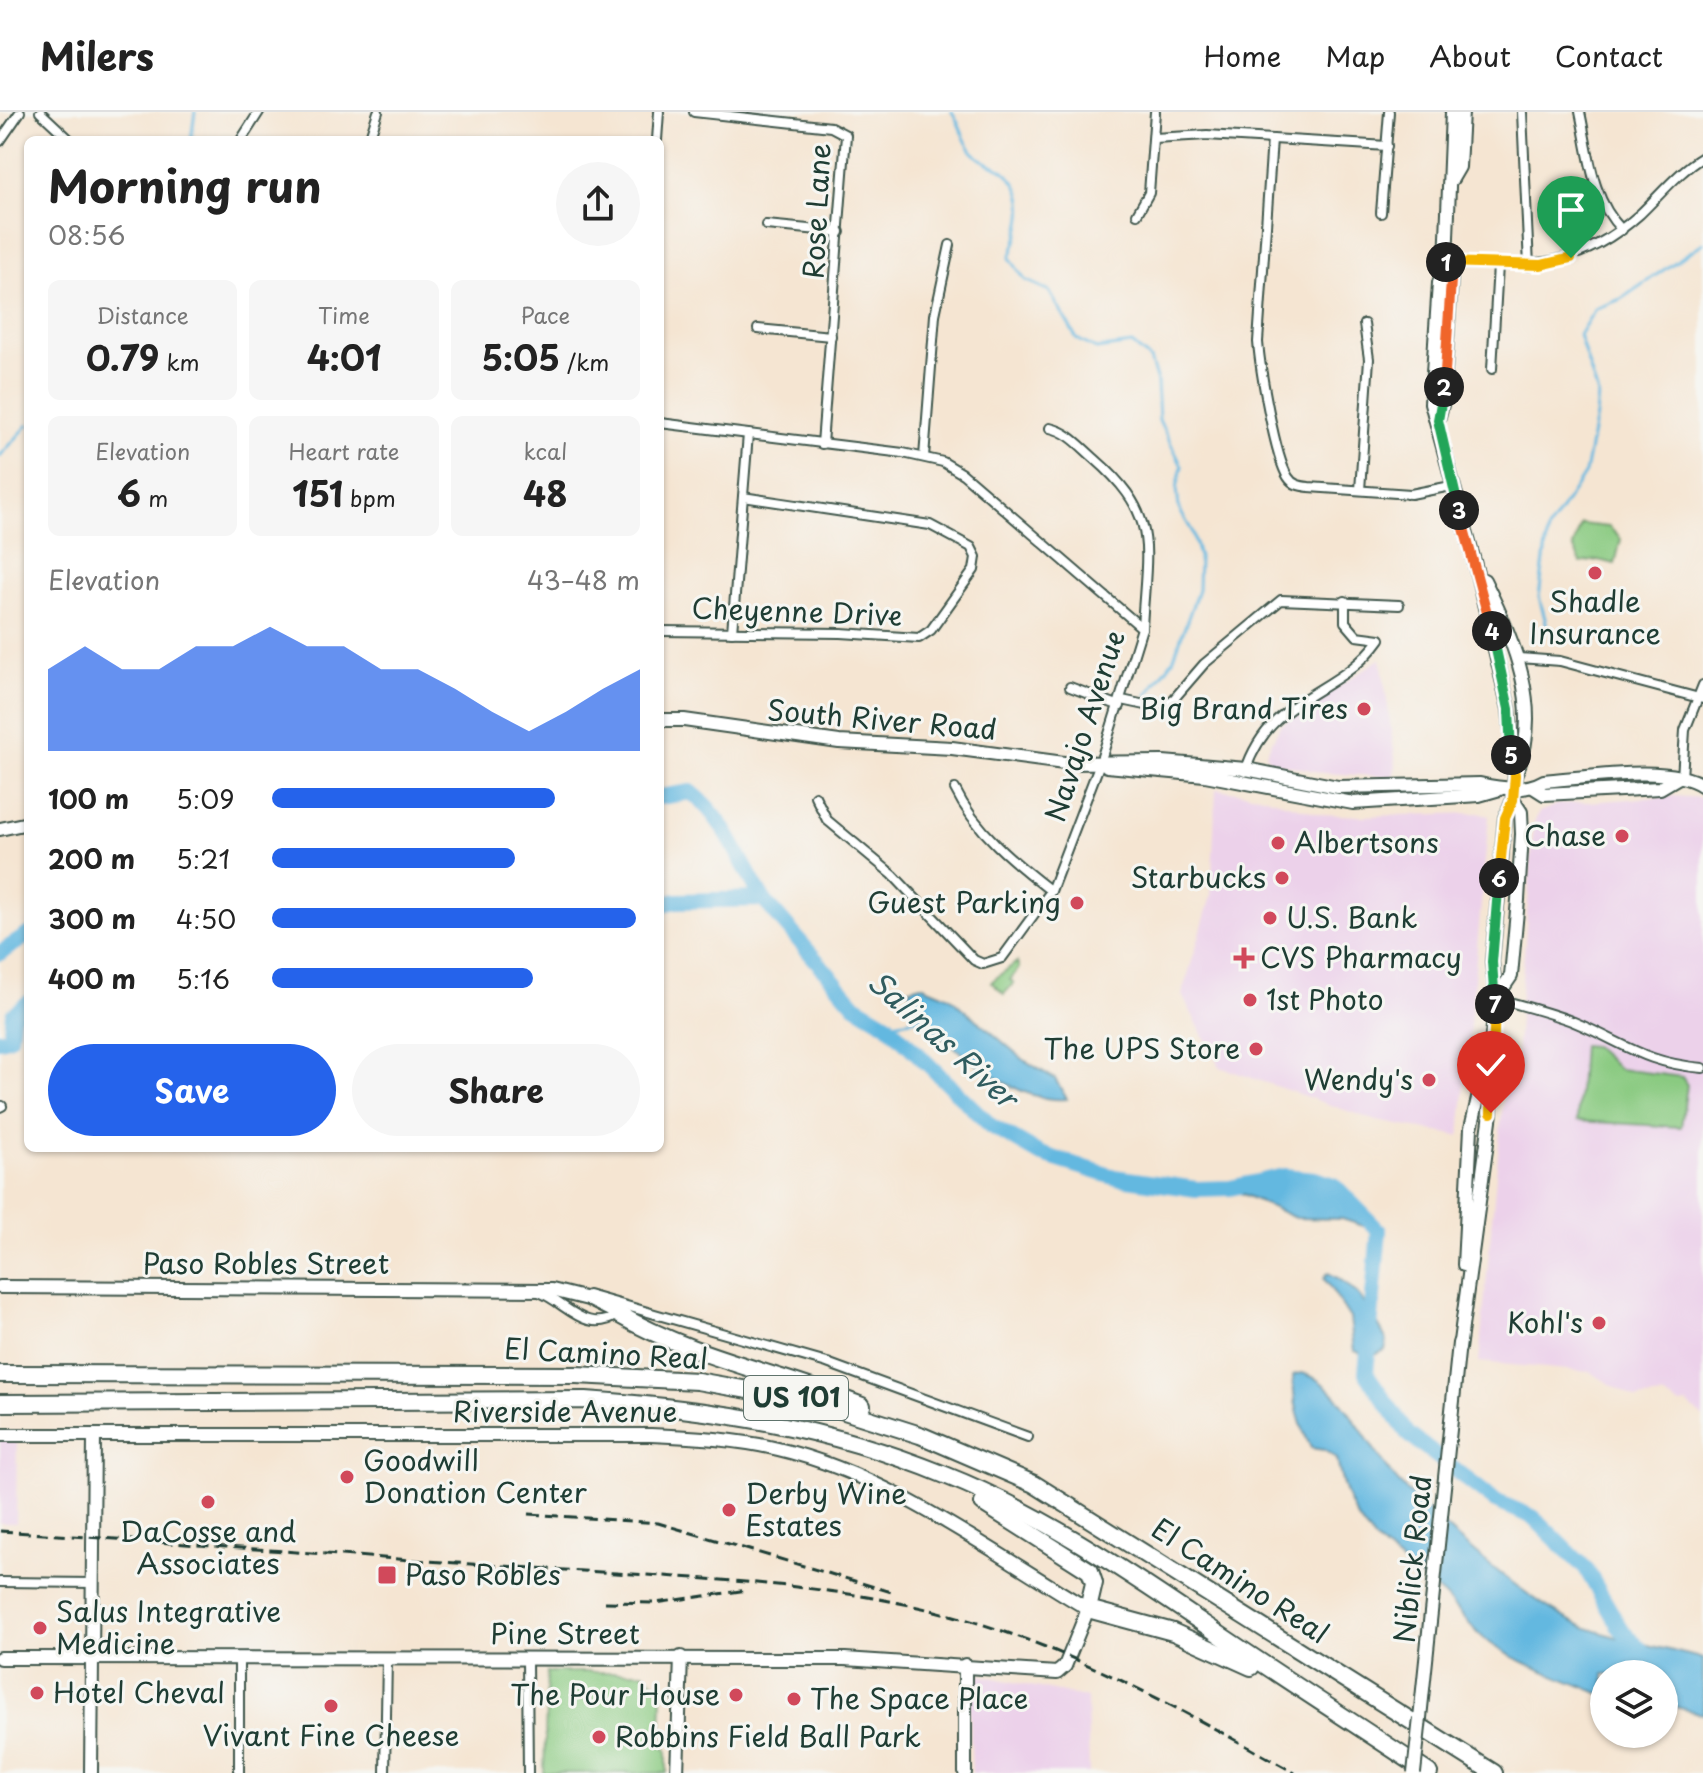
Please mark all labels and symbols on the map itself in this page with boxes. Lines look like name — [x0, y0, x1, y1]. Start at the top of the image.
street label: Rose Lane — [790, 142, 841, 280]
pin — [1537, 176, 1605, 258]
pin: 1 — [1426, 242, 1466, 282]
pin: 2 — [1424, 367, 1464, 407]
pin: 3 — [1439, 490, 1479, 530]
marker: Shadle Insurance — [1586, 564, 1604, 582]
place label: Shadle Insurance — [1529, 579, 1661, 654]
street label: Cheyenne Drive — [691, 585, 903, 636]
pin: 4 — [1472, 611, 1512, 651]
street label: Navajo Avenue — [1032, 624, 1135, 827]
place label: Big Brand Tires — [1140, 686, 1348, 729]
street label: South River Road — [766, 687, 999, 750]
marker: Big Brand Tires — [1355, 700, 1373, 718]
pin: 5 — [1491, 735, 1531, 775]
place label: Chase — [1524, 813, 1606, 856]
place label: Albertsons — [1294, 820, 1439, 863]
marker: Chase — [1613, 827, 1631, 845]
marker: Albertsons — [1269, 834, 1287, 852]
place label: Starbucks — [1130, 855, 1266, 898]
pin: 6 — [1479, 858, 1519, 898]
marker: Starbucks — [1273, 869, 1291, 887]
place label: Guest Parking — [867, 880, 1061, 923]
marker: Guest Parking — [1068, 894, 1086, 912]
place label: U.S. Bank — [1286, 895, 1417, 938]
marker: U.S. Bank — [1261, 909, 1279, 927]
place label: CVS Pharmacy — [1260, 935, 1462, 978]
marker: CVS Pharmacy — [1235, 949, 1253, 967]
water label: Salinas River — [859, 959, 1031, 1120]
place label: 1st Photo — [1266, 977, 1384, 1020]
pin: 7 — [1475, 984, 1515, 1024]
marker: 1st Photo — [1241, 991, 1259, 1009]
place label: The UPS Store — [1044, 1026, 1240, 1069]
pin — [1457, 1031, 1525, 1113]
marker: The UPS Store — [1247, 1040, 1265, 1058]
place label: Wendy's — [1304, 1057, 1413, 1100]
marker: Wendy's — [1420, 1071, 1438, 1089]
street label: Paso Robles Street — [143, 1241, 389, 1284]
place label: Kohl's — [1507, 1300, 1583, 1343]
marker: Kohl's — [1590, 1314, 1608, 1332]
street label: El Camino Real — [503, 1326, 709, 1379]
road number: US 101 — [744, 1376, 848, 1420]
street label: Riverside Avenue — [453, 1389, 677, 1432]
place label: Goodwill Donation Center — [363, 1438, 587, 1513]
marker: Goodwill Donation Center — [338, 1468, 356, 1486]
place label: Derby Wine Estates — [745, 1471, 907, 1546]
street label: Niblick Road — [1381, 1473, 1442, 1645]
marker: DaCosse and Associates — [199, 1493, 217, 1511]
marker: Derby Wine Estates — [720, 1501, 738, 1519]
street label: El Camino Real — [1144, 1506, 1338, 1653]
place label: DaCosse and Associates — [120, 1509, 296, 1584]
place label: Paso Robles — [405, 1552, 561, 1595]
marker: Paso Robles — [376, 1564, 398, 1586]
place label: Salus Integrative Medicine — [56, 1589, 281, 1664]
street label: Pine Street — [490, 1611, 640, 1654]
marker: Salus Integrative Medicine — [31, 1619, 49, 1637]
place label: Hotel Cheval — [53, 1670, 225, 1713]
place label: The Pour House — [510, 1672, 720, 1715]
place label: The Space Place — [810, 1676, 1028, 1719]
marker: Hotel Cheval — [28, 1684, 46, 1702]
marker: The Pour House — [727, 1686, 745, 1704]
marker: The Space Place — [785, 1690, 803, 1708]
marker: Vivant Fine Cheese — [322, 1697, 340, 1715]
place label: Vivant Fine Cheese — [203, 1713, 459, 1756]
place label: Robbins Field Ball Park — [615, 1714, 921, 1757]
marker: Robbins Field Ball Park — [590, 1728, 608, 1746]

